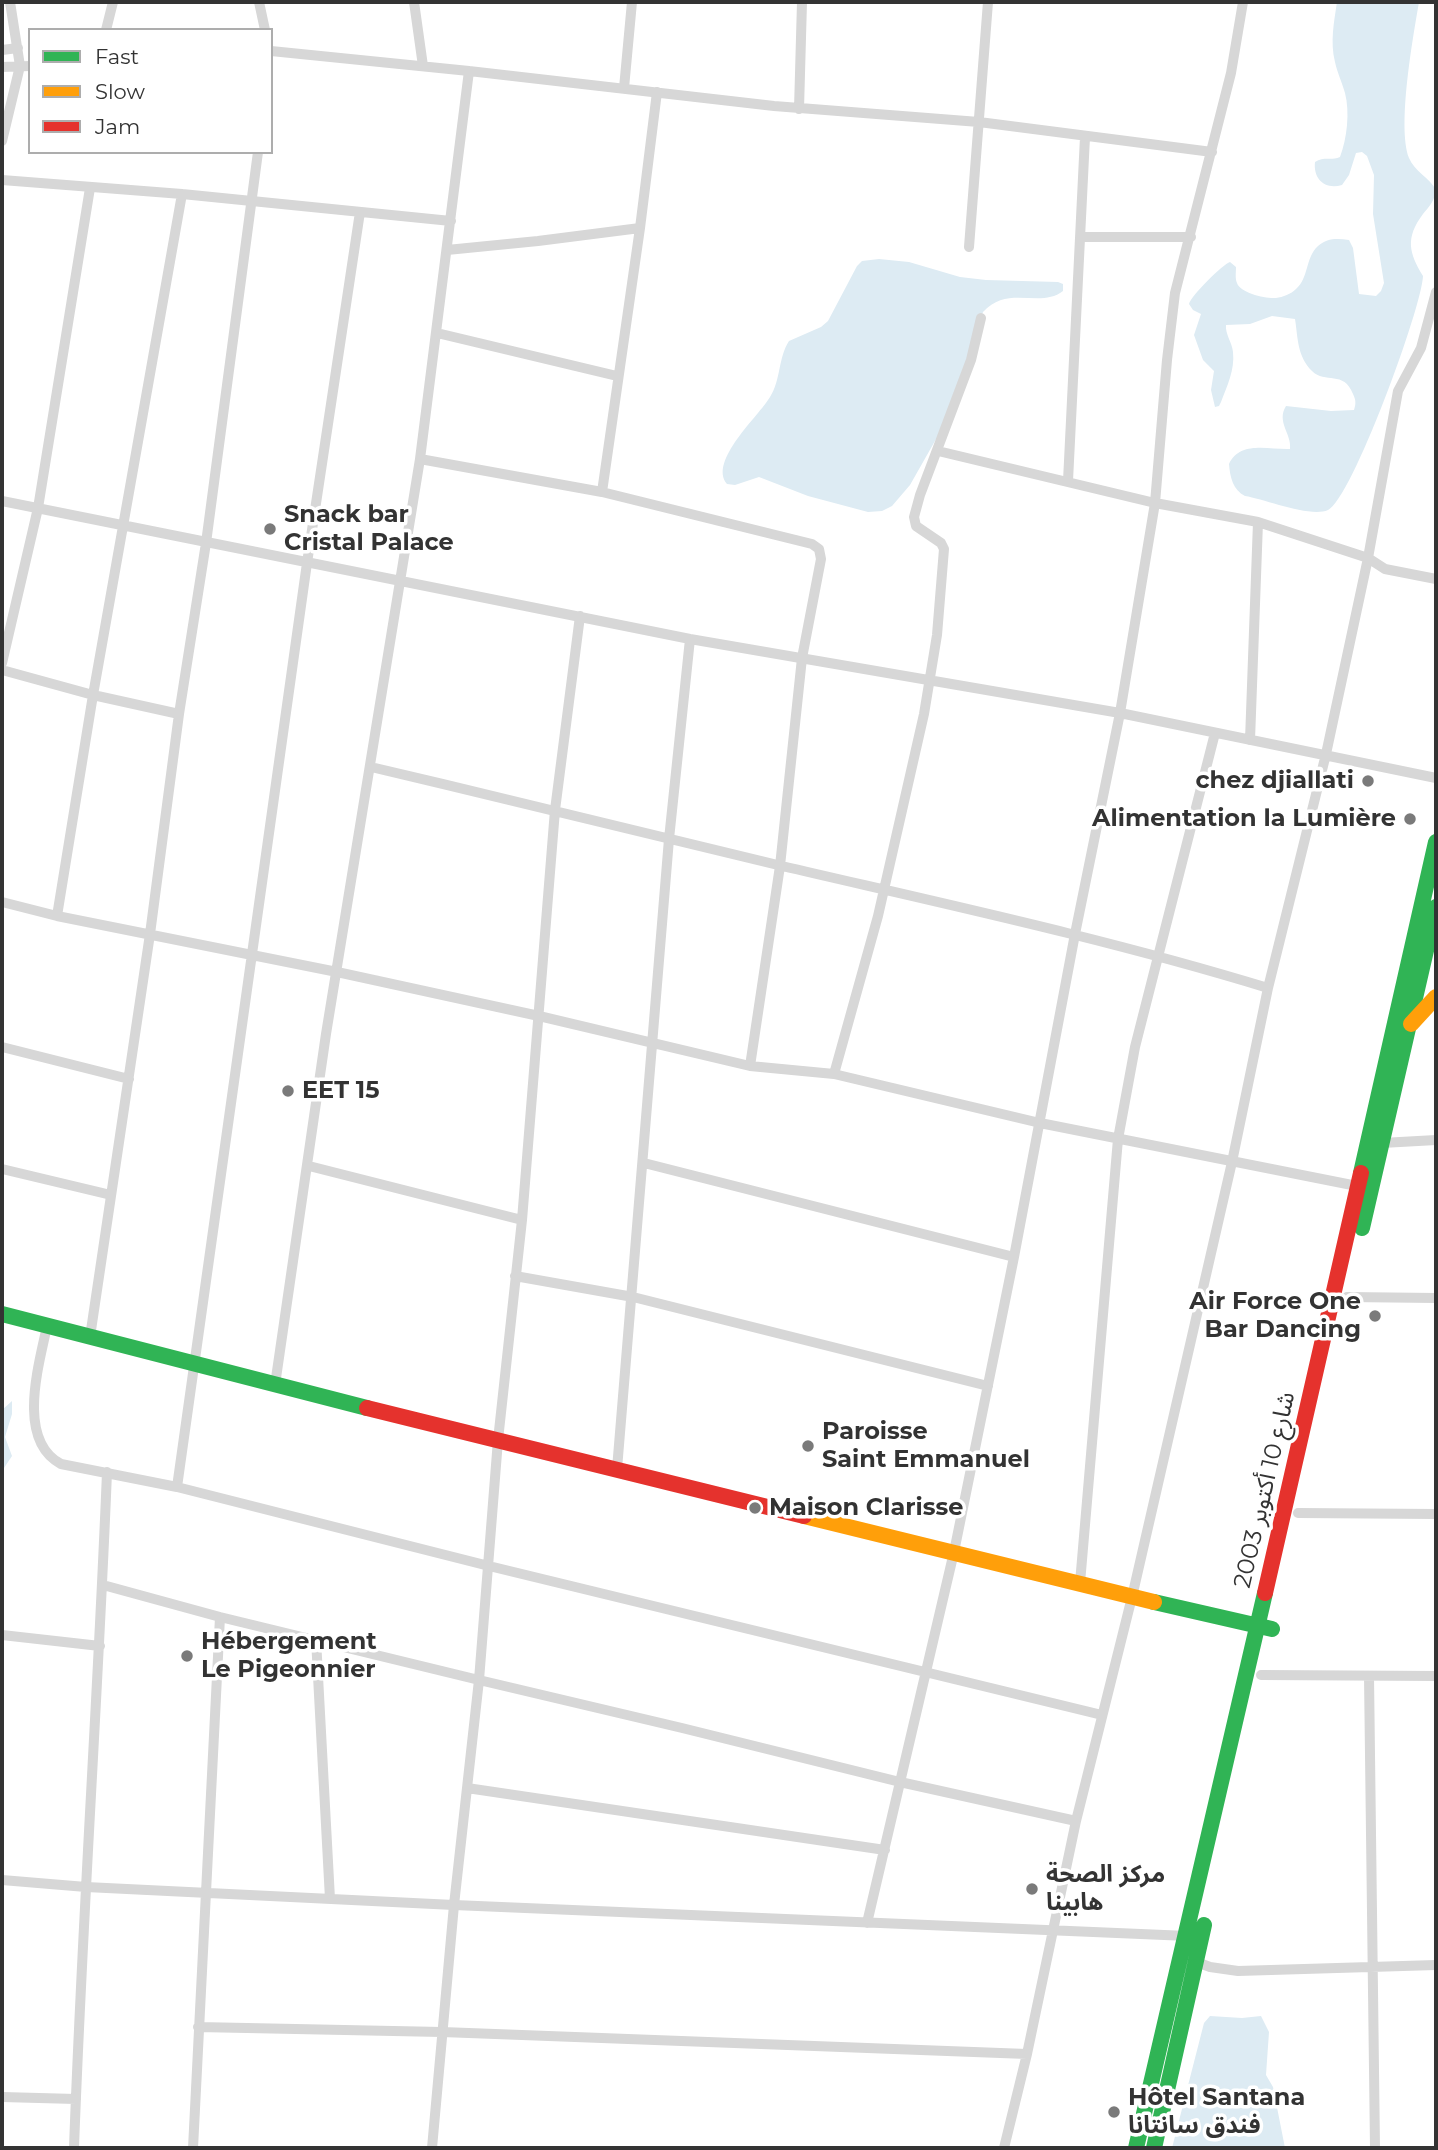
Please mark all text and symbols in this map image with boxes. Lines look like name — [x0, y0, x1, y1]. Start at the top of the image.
legend — [28, 28, 273, 154]
text: Fast — [95, 44, 139, 69]
text: Slow — [95, 79, 145, 104]
text: Jam — [95, 114, 140, 139]
place label: Snack bar Cristal Palace — [284, 501, 454, 557]
marker: Snack bar Cristal Palace — [262, 521, 278, 537]
place label: chez djiallati — [1195, 767, 1354, 795]
marker: chez djiallati — [1360, 773, 1376, 789]
place label: Alimentation la Lumière — [1092, 805, 1396, 833]
marker: Alimentation la Lumière — [1402, 811, 1418, 827]
place label: EET 15 — [302, 1077, 380, 1105]
marker: EET 15 — [280, 1083, 296, 1099]
place label: Air Force One Bar Dancing — [1189, 1288, 1361, 1344]
marker: Air Force One Bar Dancing — [1367, 1308, 1383, 1324]
street label: شارع 10 أكتوبر 2003 — [1228, 1389, 1302, 1591]
place label: Paroisse Saint Emmanuel — [822, 1418, 1030, 1474]
marker: Paroisse Saint Emmanuel — [800, 1438, 816, 1454]
place label: Maison Clarisse — [769, 1494, 963, 1522]
marker: Maison Clarisse — [747, 1500, 763, 1516]
place label: Hébergement Le Pigeonnier — [201, 1628, 377, 1684]
marker: Hébergement Le Pigeonnier — [179, 1648, 195, 1664]
place label: مركز الصحة هابينا — [1046, 1861, 1165, 1917]
marker: مركز الصحة هابينا — [1024, 1881, 1040, 1897]
place label: Hôtel Santana فندق سانتانا — [1128, 2084, 1305, 2140]
marker: Hôtel Santana فندق سانتانا — [1106, 2104, 1122, 2120]

